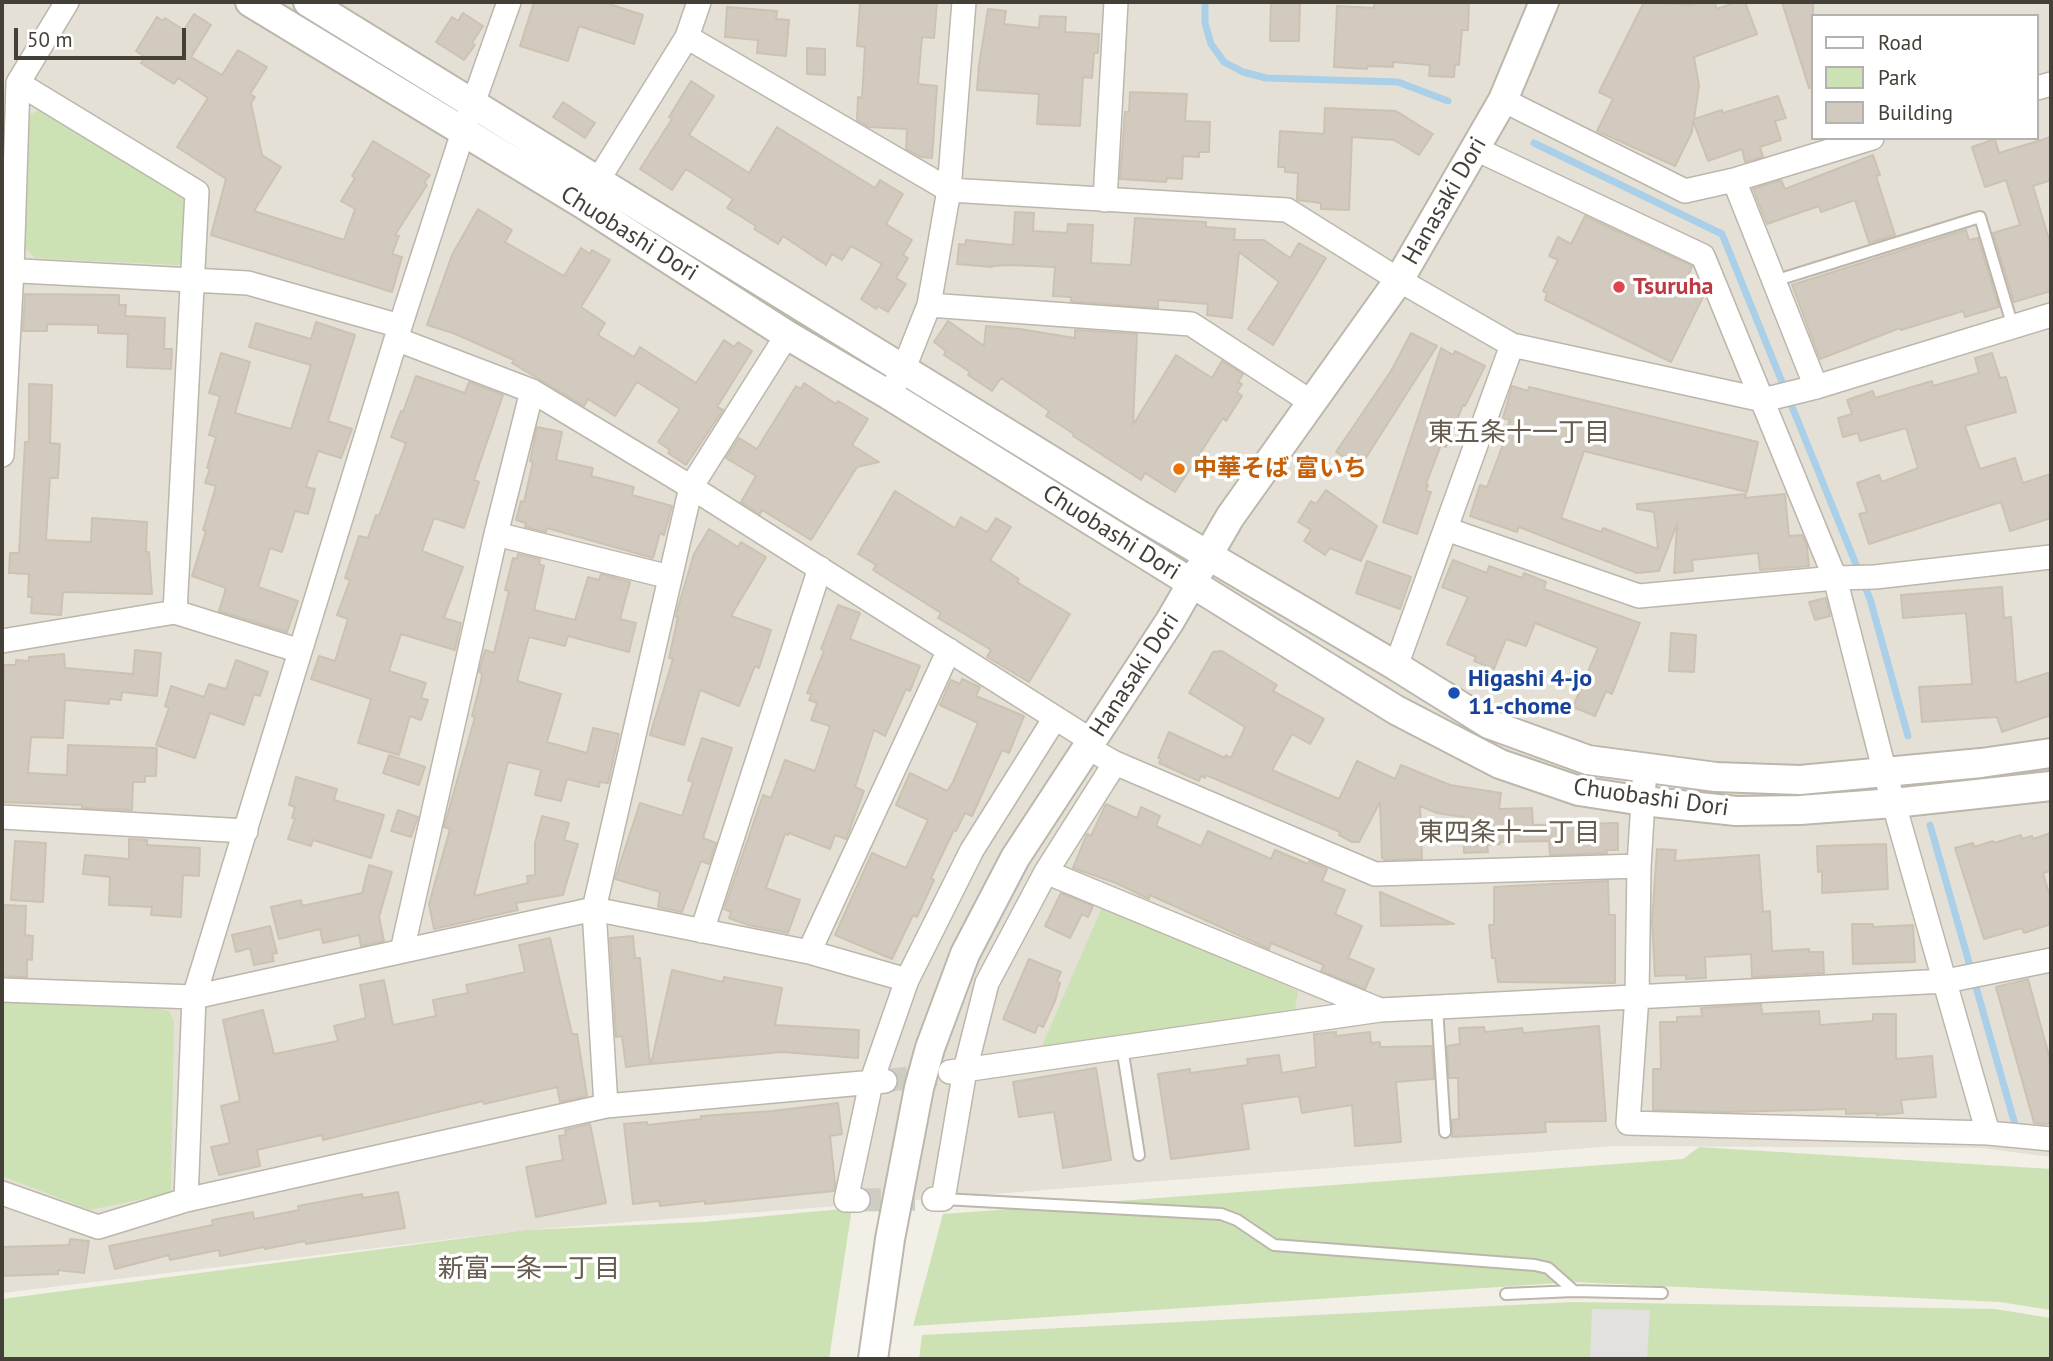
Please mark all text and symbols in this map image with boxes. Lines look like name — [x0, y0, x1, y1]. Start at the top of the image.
scale bar — [18, 14, 189, 58]
legend — [1812, 14, 2039, 140]
text: 50 m — [27, 26, 73, 53]
text: Road — [1878, 29, 1922, 56]
text: Park — [1878, 64, 1917, 91]
text: Building — [1878, 99, 1953, 126]
street label: Hanasaki Dori — [1397, 132, 1493, 270]
street label: Chuobashi Dori — [555, 180, 703, 288]
place label: Tsuruha — [1633, 273, 1713, 301]
marker: Tsuruha — [1611, 279, 1627, 295]
district label: 東五条十一丁目 — [1428, 418, 1610, 450]
place label: 中華そば 富いち — [1193, 455, 1367, 483]
marker: 中華そば 富いち — [1171, 461, 1187, 477]
street label: Chuobashi Dori — [1037, 479, 1185, 587]
street label: Hanasaki Dori — [1084, 607, 1186, 743]
place label: Higashi 4-jo 11-chome — [1468, 665, 1592, 721]
marker: Higashi 4-jo 11-chome — [1446, 685, 1462, 701]
street label: Chuobashi Dori — [1571, 773, 1731, 823]
district label: 東四条十一丁目 — [1418, 818, 1600, 850]
district label: 新富一条一丁目 — [438, 1254, 620, 1286]

